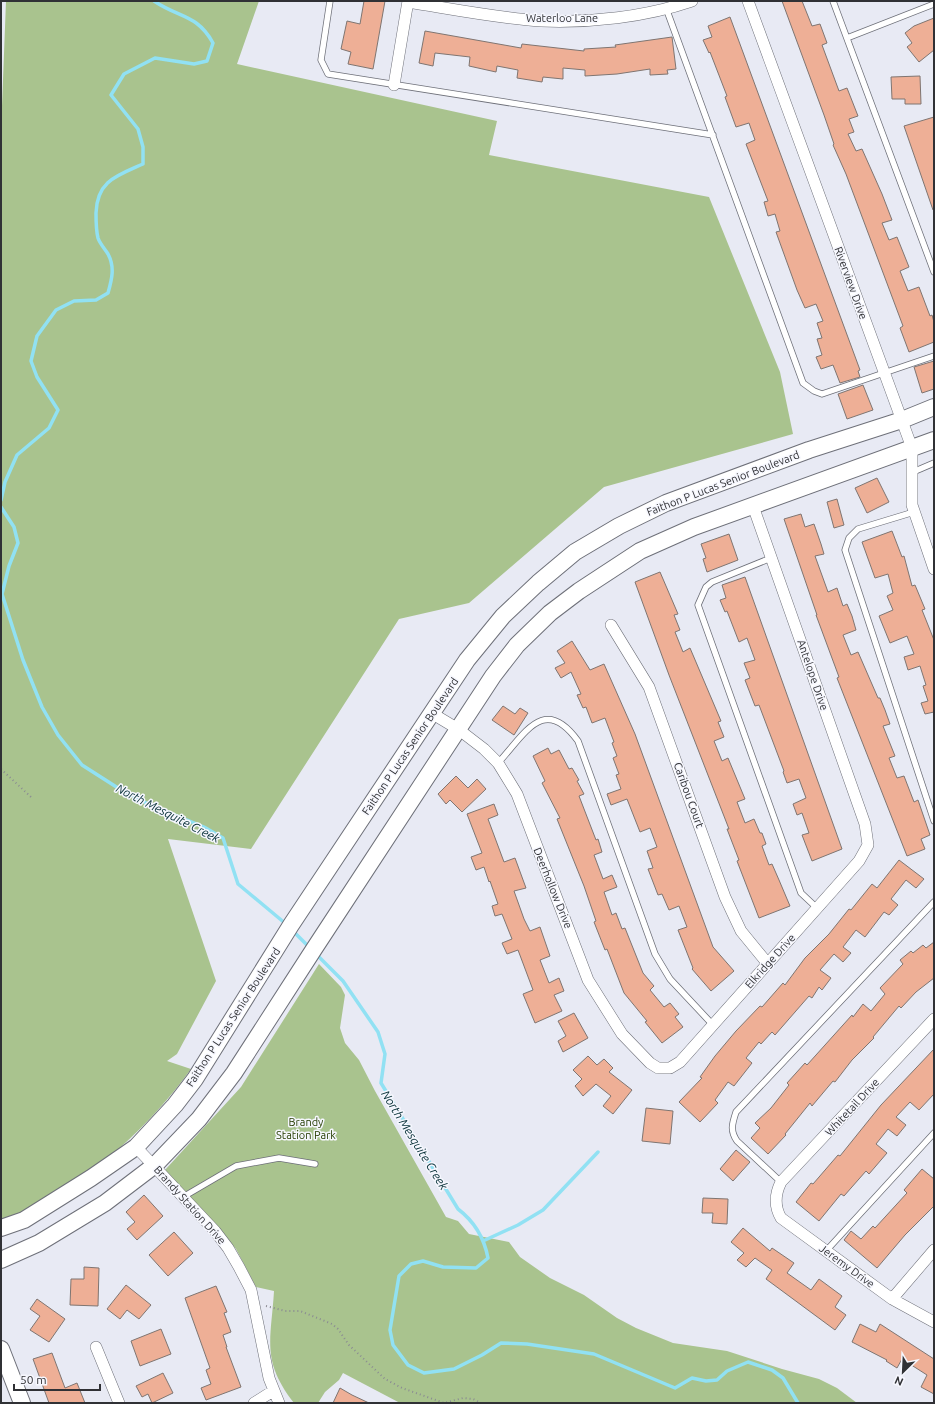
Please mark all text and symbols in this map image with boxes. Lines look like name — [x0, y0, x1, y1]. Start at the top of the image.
street label: Waterloo Lane — [526, 12, 598, 24]
street label: Riverview Drive — [832, 245, 870, 321]
street label: Faithon P Lucas Senior Boulevard — [645, 448, 801, 518]
street label: Antelope Drive — [795, 638, 831, 712]
street label: Faithon P Lucas Senior Boulevard — [360, 675, 460, 817]
street label: Caribou Court — [672, 761, 707, 830]
water label: North Mesquite Creek — [114, 781, 223, 845]
street label: Deerhollow Drive — [531, 846, 575, 930]
street label: Elkridge Drive — [743, 931, 797, 991]
street label: Faithon P Lucas Senior Boulevard — [184, 945, 282, 1089]
street label: Whitetail Drive — [823, 1076, 881, 1138]
water label: North Mesquite Creek — [379, 1088, 451, 1193]
park label: Brandy Station Park — [276, 1116, 336, 1141]
street label: Brandy Station Drive — [152, 1163, 228, 1247]
street label: Jeremy Drive — [817, 1242, 877, 1290]
north arrow — [883, 1352, 923, 1392]
scale bar — [14, 1366, 100, 1392]
text: 50 m — [20, 1373, 47, 1386]
text: N — [893, 1374, 905, 1388]

